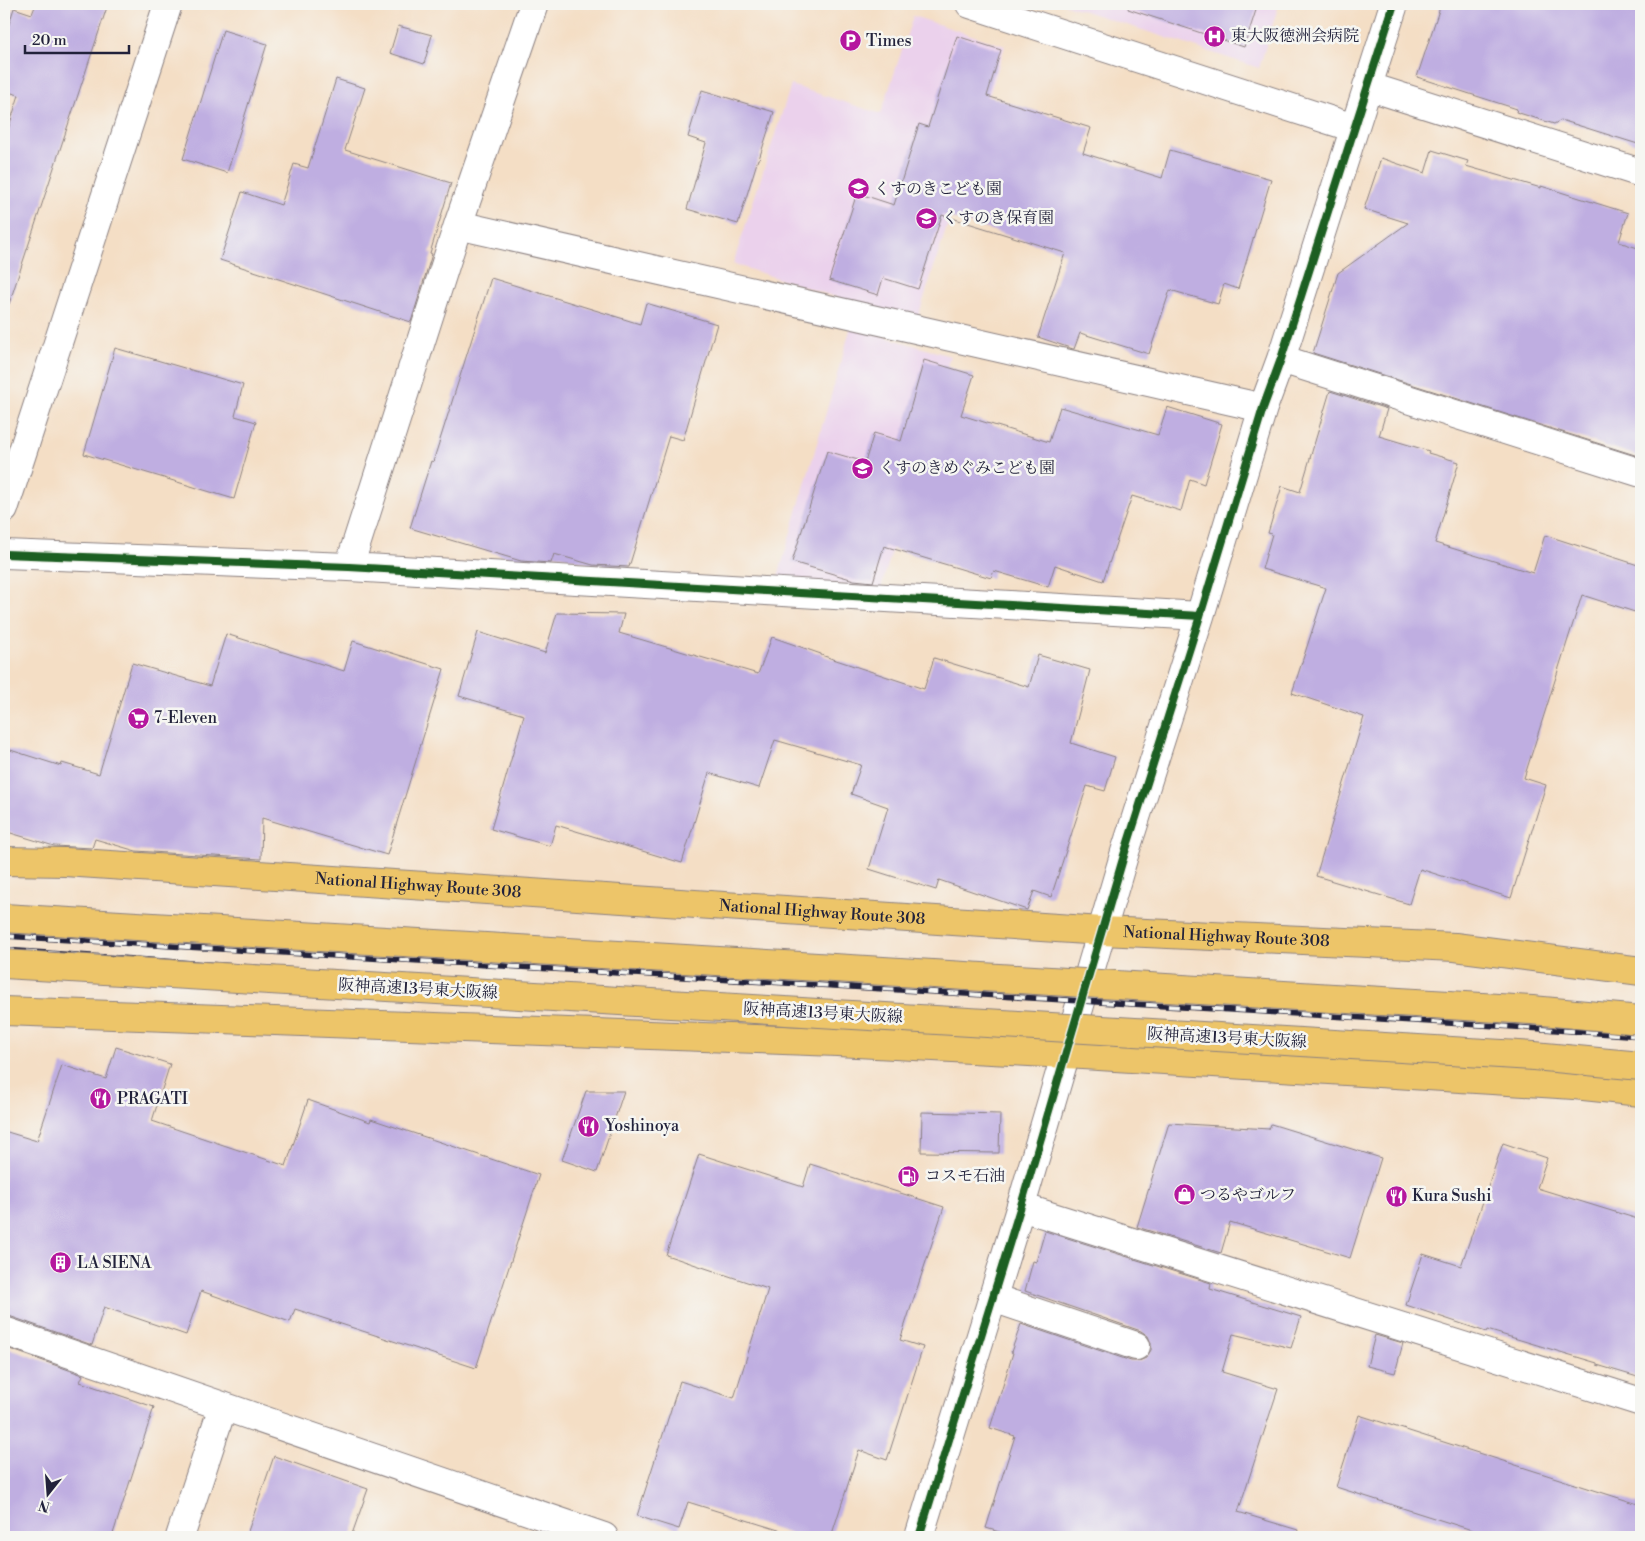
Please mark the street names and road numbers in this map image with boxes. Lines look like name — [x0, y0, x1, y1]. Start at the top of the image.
street label: National Highway Route 308 — [314, 869, 522, 902]
street label: National Highway Route 308 — [719, 896, 926, 929]
street label: National Highway Route 308 — [1123, 922, 1330, 951]
street label: 阪神高速13号東大阪線 — [338, 975, 498, 1003]
street label: 阪神高速13号東大阪線 — [743, 999, 903, 1027]
street label: 阪神高速13号東大阪線 — [1147, 1024, 1307, 1052]

